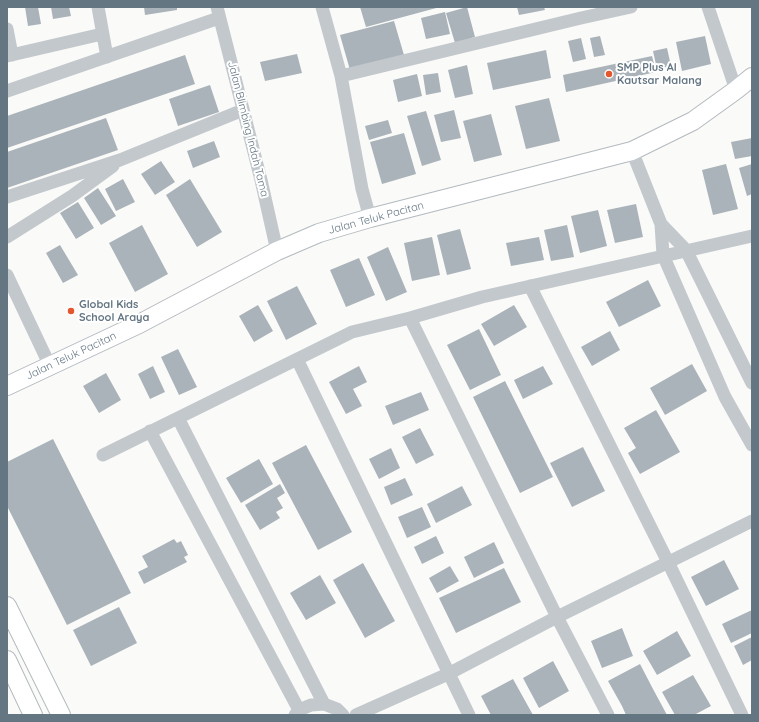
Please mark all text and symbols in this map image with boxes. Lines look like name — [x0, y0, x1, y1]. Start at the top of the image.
street label: Jalan Blimbing Indah Tama — [225, 60, 271, 198]
place label: SMP Plus Al Kautsar Malang — [617, 61, 702, 87]
marker: SMP Plus Al Kautsar Malang — [604, 69, 614, 79]
street label: Jalan Teluk Pacitan — [327, 199, 425, 237]
place label: Global Kids School Araya — [79, 298, 149, 324]
marker: Global Kids School Araya — [66, 306, 76, 316]
street label: Jalan Teluk Pacitan — [24, 329, 118, 383]

